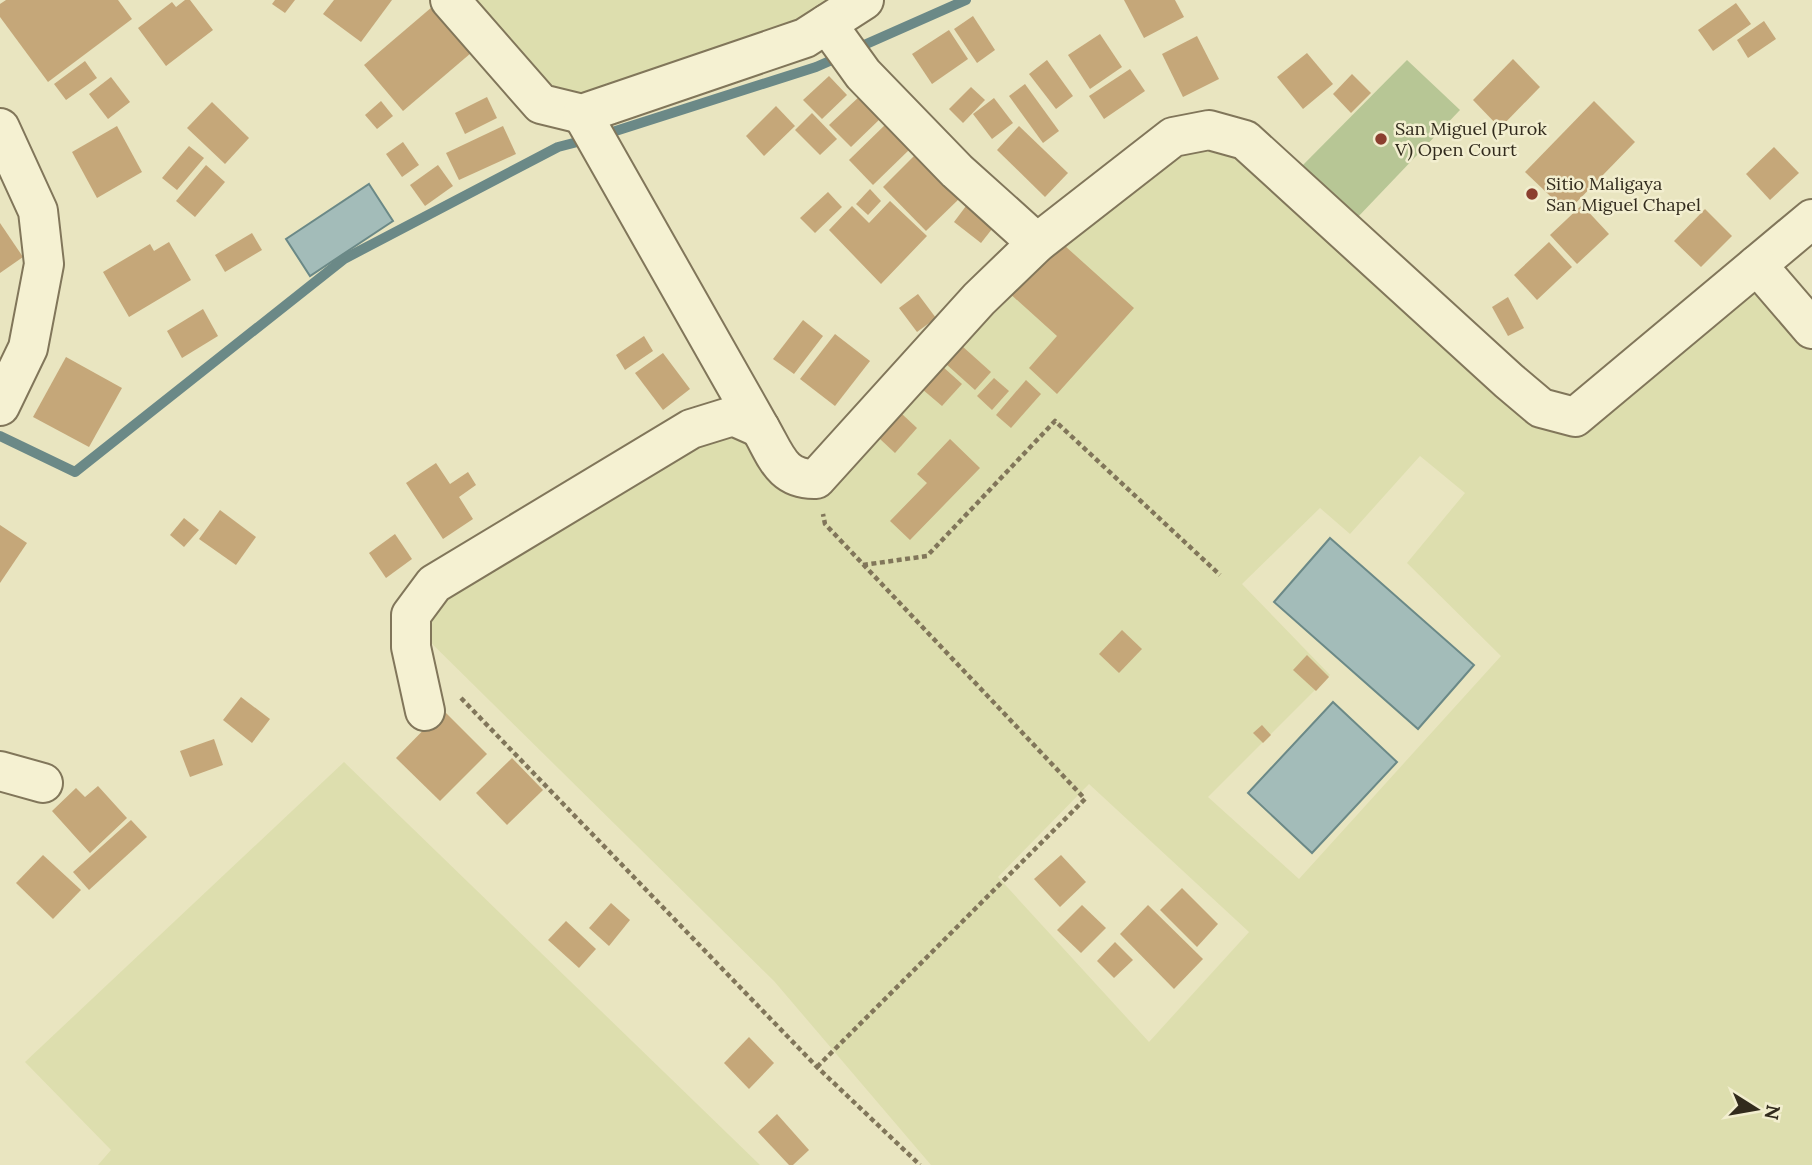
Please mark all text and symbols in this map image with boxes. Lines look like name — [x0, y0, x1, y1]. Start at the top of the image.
place label: San Miguel (Purok V) Open Court — [1394, 117, 1547, 161]
marker: San Miguel (Purok V) Open Court — [1373, 131, 1389, 147]
place label: Sitio Maligaya San Miguel Chapel — [1546, 172, 1701, 216]
marker: Sitio Maligaya San Miguel Chapel — [1524, 186, 1540, 202]
north arrow — [1721, 1074, 1791, 1144]
text: N — [1759, 1103, 1786, 1122]

